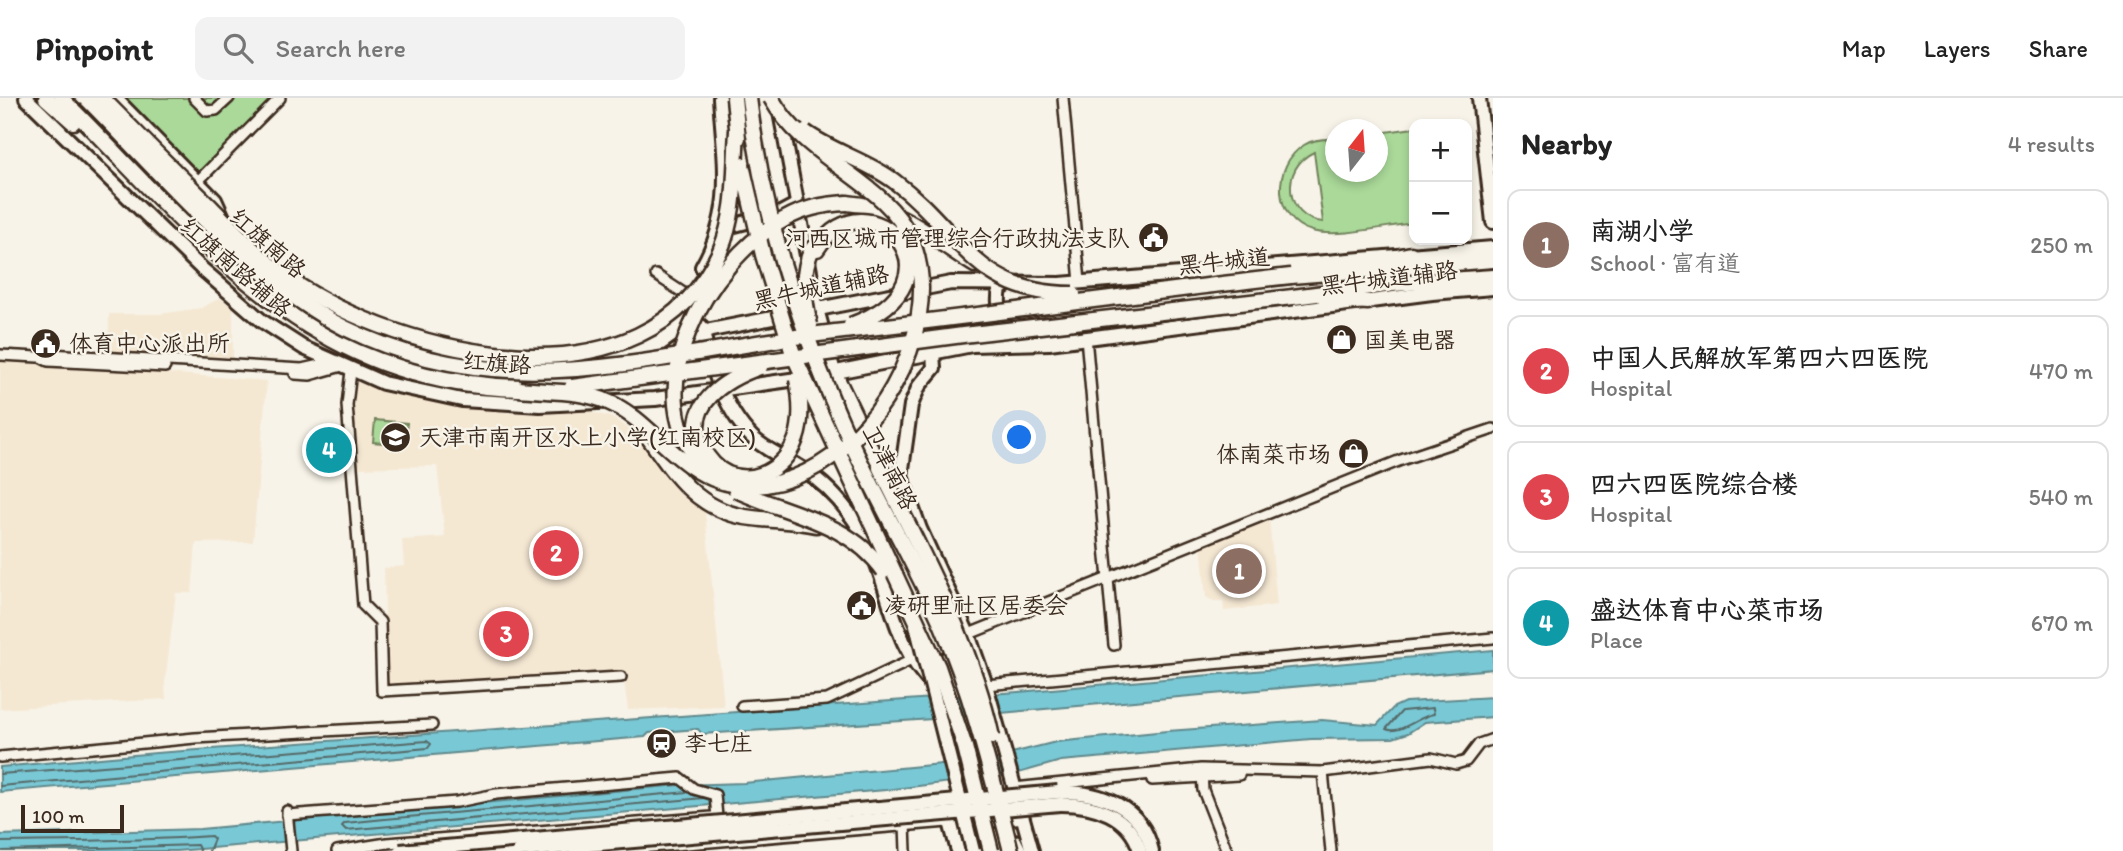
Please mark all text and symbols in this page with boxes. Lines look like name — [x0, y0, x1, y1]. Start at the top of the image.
search box — [195, 17, 685, 80]
text: Pinpoint — [35, 29, 153, 68]
icon: search — [219, 29, 257, 67]
text: Search here — [275, 32, 406, 64]
text: Map — [1842, 34, 1886, 63]
text: Layers — [1924, 34, 1991, 63]
text: Share — [2029, 34, 2088, 63]
north arrow — [1325, 119, 1388, 182]
map controls — [1409, 119, 1472, 245]
button: + — [1409, 119, 1472, 182]
text: Nearby — [1521, 125, 1612, 162]
text: 4 results — [2008, 130, 2095, 158]
button: − — [1409, 182, 1472, 245]
street label: 红旗南路 — [224, 202, 312, 284]
street label: 红旗南路辅路 — [175, 211, 297, 323]
text: 南湖小学 — [1590, 215, 1694, 247]
public building icon: 河西区城市管理综合行政执法支队 — [1136, 221, 1170, 255]
place label: 河西区城市管理综合行政执法支队 — [785, 224, 1130, 252]
text: 1 — [1541, 231, 1551, 259]
text: 250 m — [2030, 231, 2093, 259]
street label: 黑牛城道 — [1177, 242, 1271, 280]
text: School · 富有道 — [1590, 249, 1740, 277]
street label: 黑牛城道辅路 — [1319, 256, 1459, 300]
street label: 黑牛城道辅路 — [751, 259, 891, 315]
shop icon: 国美电器 — [1324, 323, 1358, 357]
public building icon: 体育中心派出所 — [29, 326, 63, 360]
place label: 国美电器 — [1364, 326, 1456, 354]
place label: 体育中心派出所 — [69, 329, 230, 357]
text: 中国人民解放军第四六四医院 — [1590, 342, 1928, 374]
street label: 红旗路 — [462, 347, 532, 379]
text: 2 — [1540, 357, 1552, 385]
text: 470 m — [2029, 357, 2093, 385]
text: Hospital — [1590, 374, 1672, 402]
school or university icon: 天津市南开区水上小学(红南校区) — [379, 420, 413, 454]
street label: 卫津南路 — [857, 420, 923, 514]
your location — [1002, 420, 1036, 454]
place label: 天津市南开区水上小学(红南校区) — [419, 423, 756, 451]
pin: 4 — [306, 424, 352, 476]
shop icon: 体南菜市场 — [1337, 437, 1371, 471]
place label: 体南菜市场 — [1216, 440, 1331, 468]
text: 四六四医院综合楼 — [1590, 468, 1798, 500]
text: 3 — [1540, 483, 1552, 511]
text: 540 m — [2028, 483, 2093, 511]
text: Hospital — [1590, 500, 1672, 528]
pin: 2 — [533, 527, 579, 579]
pin: 1 — [1216, 545, 1262, 597]
public building icon: 凌研里社区居委会 — [844, 588, 878, 622]
place label: 凌研里社区居委会 — [884, 591, 1068, 619]
text: 盛达体育中心菜市场 — [1590, 594, 1824, 626]
pin: 3 — [483, 608, 529, 660]
text: 4 — [1539, 609, 1553, 637]
text: 670 m — [2031, 609, 2093, 637]
text: Place — [1590, 626, 1643, 654]
station icon: 李七庄 — [644, 726, 678, 760]
place label: 李七庄 — [684, 729, 753, 757]
scale bar — [21, 802, 124, 834]
text: 100 m — [32, 805, 84, 828]

